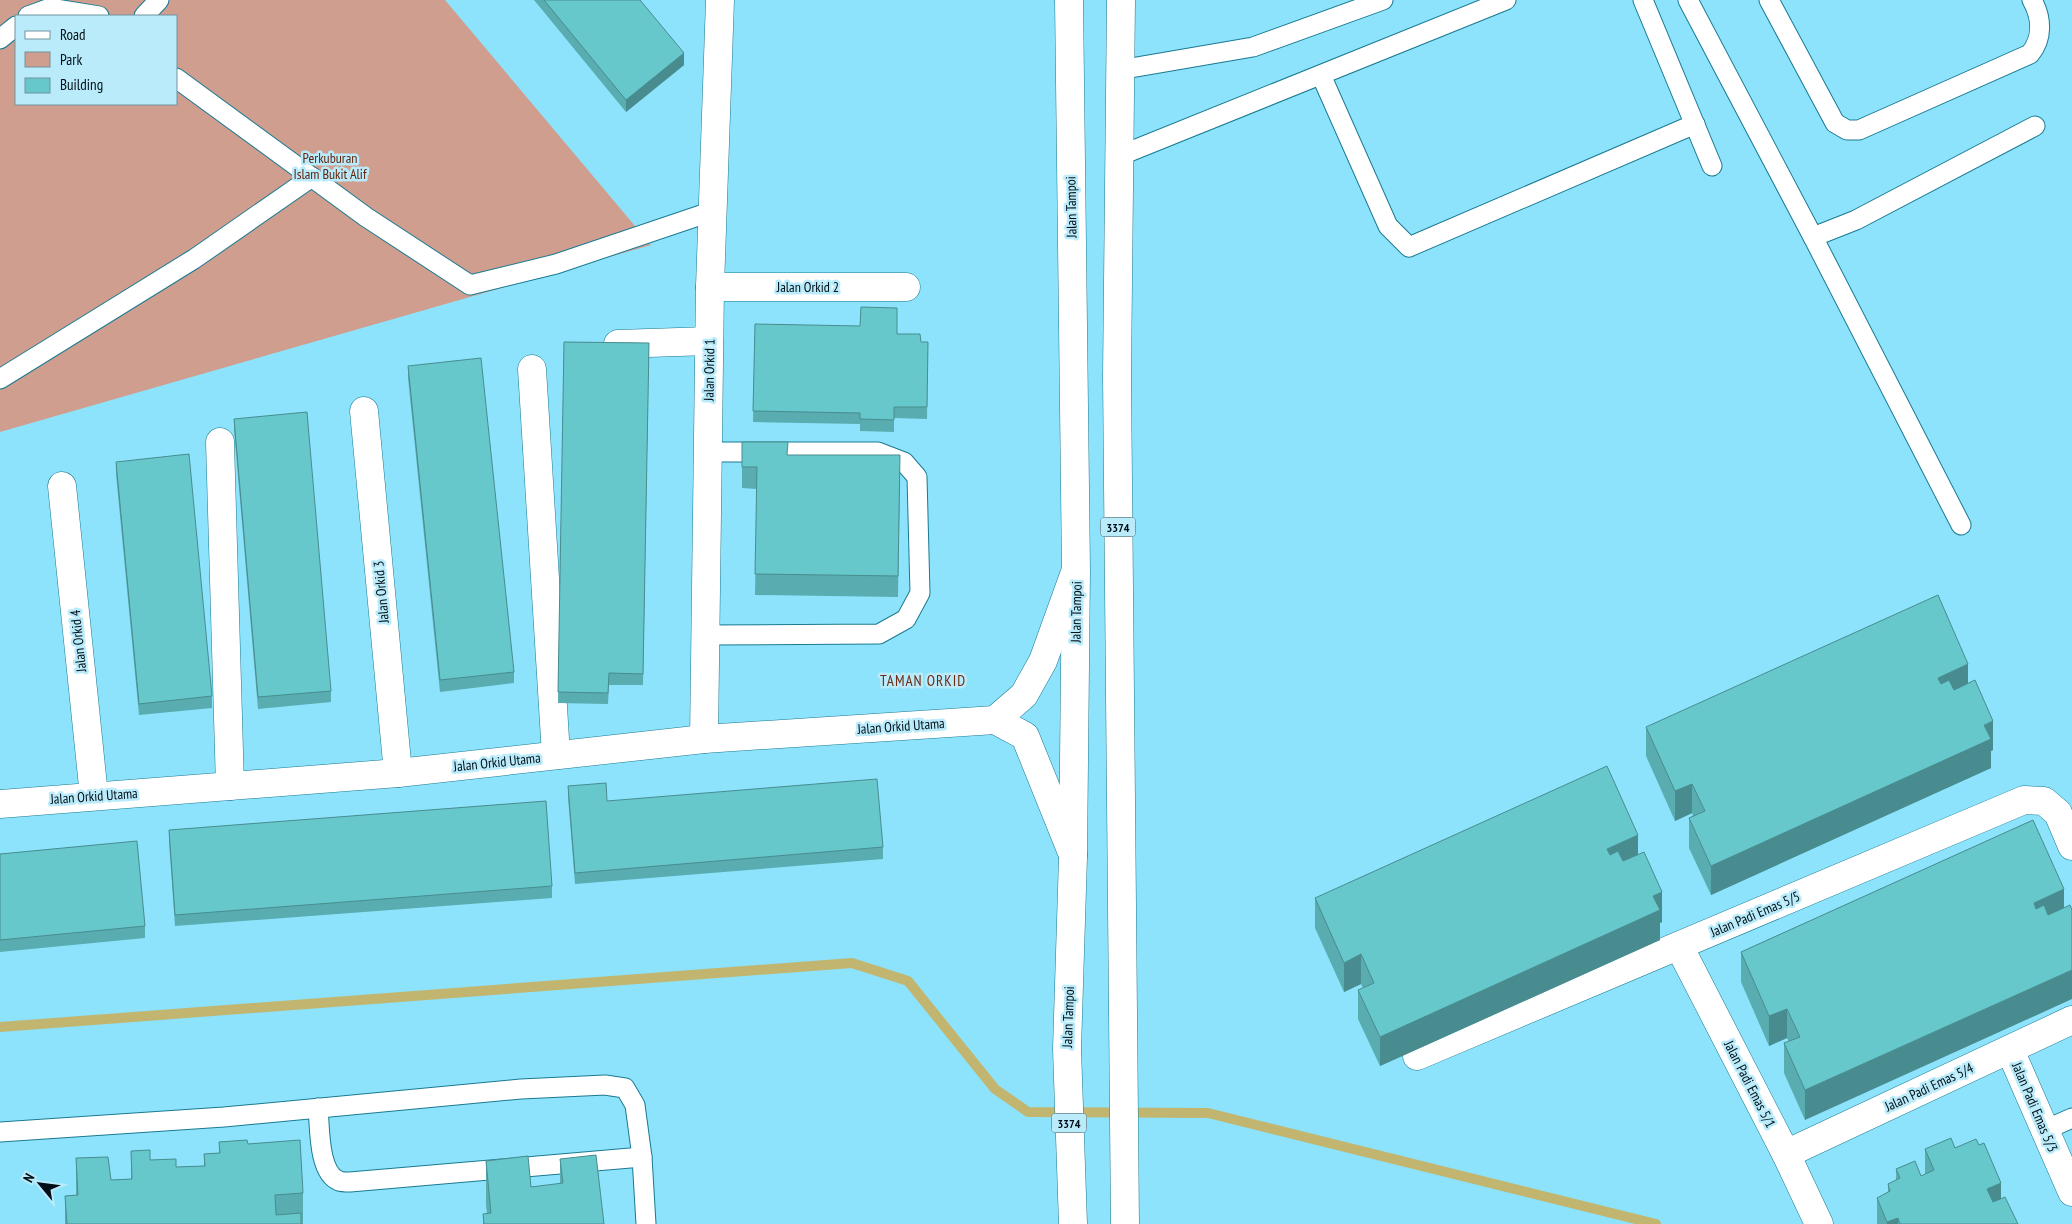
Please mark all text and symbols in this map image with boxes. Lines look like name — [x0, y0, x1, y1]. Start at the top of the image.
legend — [15, 15, 178, 105]
text: Road — [60, 25, 86, 44]
text: Park — [60, 50, 82, 69]
text: Building — [60, 75, 103, 94]
park label: Perkuburan Islam Bukit Alif — [293, 149, 367, 183]
street label: Jalan Tampoi — [1061, 176, 1081, 239]
street label: Jalan Orkid 2 — [776, 278, 839, 296]
street label: Jalan Orkid 1 — [699, 339, 719, 402]
road number: 3374 — [1100, 518, 1136, 536]
street label: Jalan Orkid 3 — [369, 560, 393, 625]
street label: Jalan Tampoi — [1066, 581, 1086, 644]
street label: Jalan Orkid 4 — [66, 608, 90, 674]
district label: TAMAN ORKID — [880, 671, 966, 690]
street label: Jalan Orkid Utama — [856, 714, 945, 738]
street label: Jalan Orkid Utama — [452, 748, 541, 776]
street label: Jalan Orkid Utama — [49, 784, 138, 808]
street label: Jalan Padi Emas 5/5 — [1707, 887, 1803, 941]
street label: Jalan Tampoi — [1058, 986, 1078, 1049]
street label: Jalan Padi Emas 5/1 — [1720, 1036, 1780, 1131]
street label: Jalan Padi Emas 5/4 — [1881, 1058, 1977, 1116]
street label: Jalan Padi Emas 5/3 — [2008, 1059, 2062, 1155]
road number: 3374 — [1052, 1114, 1086, 1132]
north arrow — [15, 1159, 65, 1209]
text: N — [19, 1170, 38, 1185]

